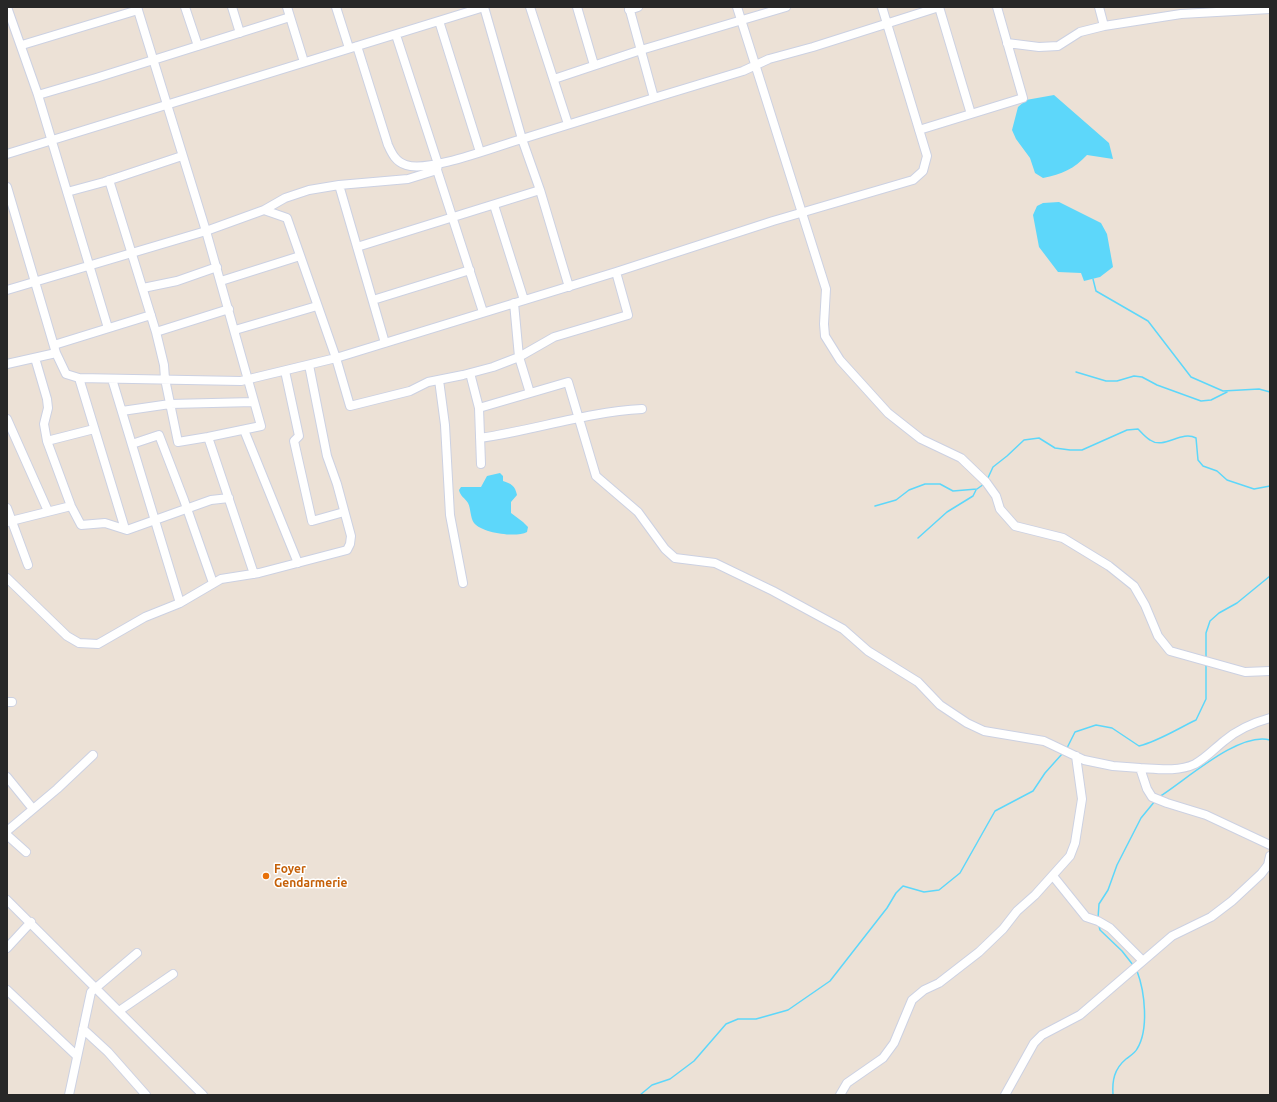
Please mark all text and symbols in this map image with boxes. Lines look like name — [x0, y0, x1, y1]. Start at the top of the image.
place label: Foyer Gendarmerie — [274, 862, 347, 890]
marker: Foyer Gendarmerie — [261, 871, 271, 881]

